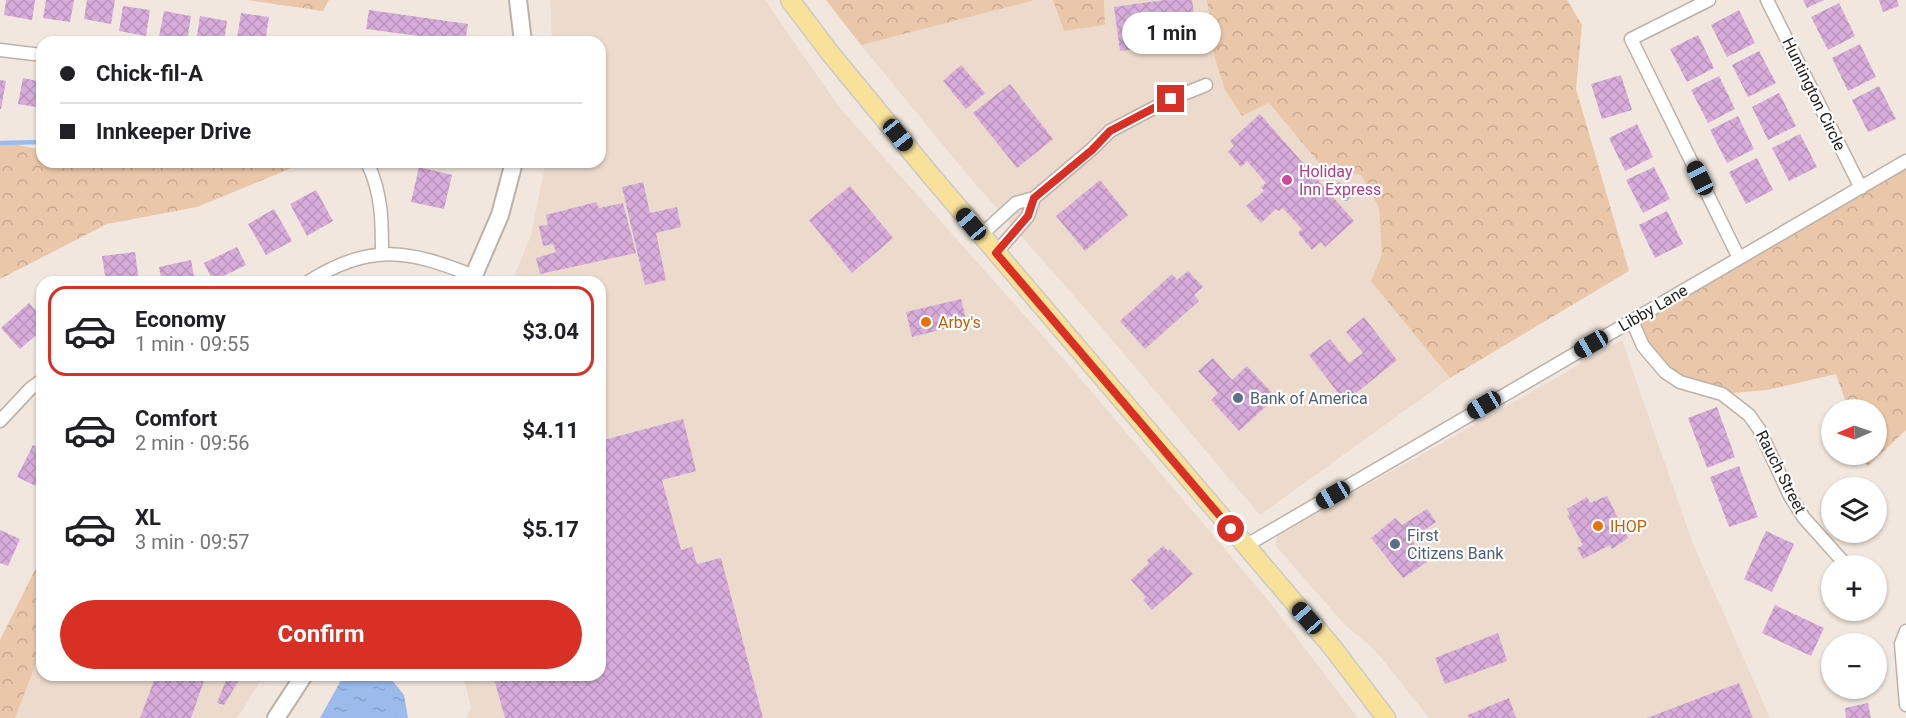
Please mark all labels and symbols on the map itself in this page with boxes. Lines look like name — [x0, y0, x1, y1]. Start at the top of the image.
callout: 1 min — [1122, 12, 1220, 54]
street label: Huntington Circle — [1778, 34, 1850, 154]
route end — [1157, 85, 1184, 112]
car — [880, 115, 916, 155]
car — [1684, 158, 1716, 198]
place label: Holiday Inn Express — [1299, 162, 1381, 199]
marker: Holiday Inn Express — [1280, 173, 1294, 187]
car — [953, 204, 989, 244]
street label: Libby Lane — [1615, 281, 1691, 335]
place label: Arby's — [938, 313, 981, 332]
marker: Arby's — [919, 315, 933, 329]
car — [1571, 327, 1611, 361]
car — [1464, 388, 1504, 422]
place label: Bank of America — [1250, 389, 1368, 408]
marker: Bank of America — [1231, 391, 1245, 405]
north arrow — [1821, 399, 1887, 465]
street label: Rauch Street — [1752, 427, 1810, 517]
car — [1313, 478, 1353, 512]
route start — [1217, 515, 1244, 542]
place label: IHOP — [1610, 517, 1647, 536]
marker: IHOP — [1591, 519, 1605, 533]
place label: First Citizens Bank — [1407, 526, 1504, 563]
marker: First Citizens Bank — [1388, 537, 1402, 551]
car — [1288, 599, 1326, 637]

